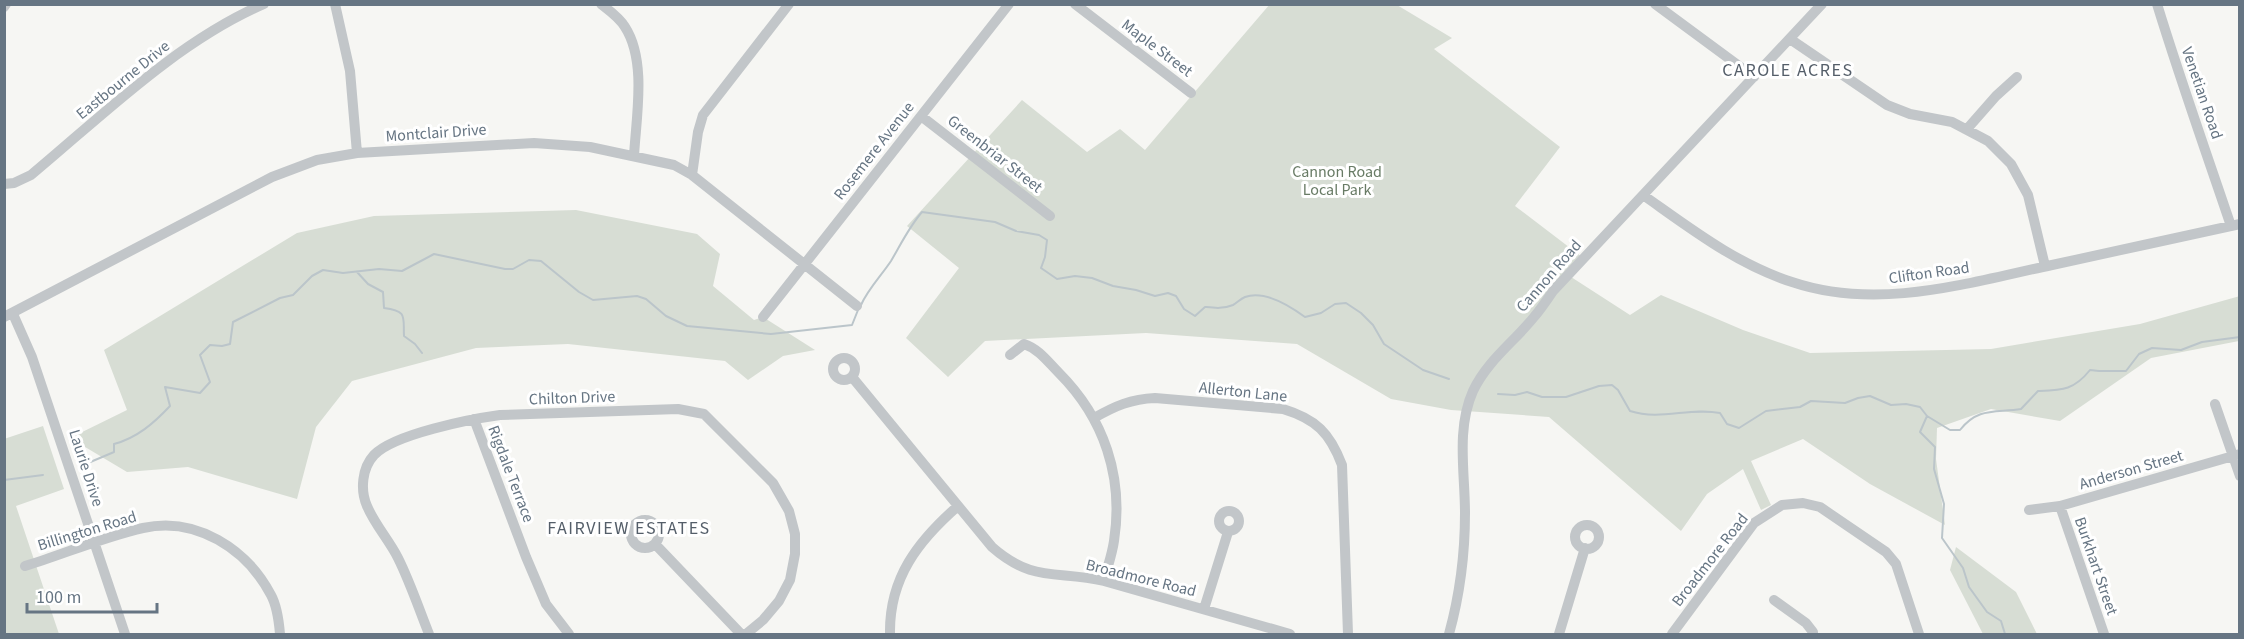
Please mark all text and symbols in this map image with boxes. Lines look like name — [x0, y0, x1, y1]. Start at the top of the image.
street label: Maple Street — [1117, 14, 1198, 82]
street label: Eastbourne Drive — [72, 35, 175, 125]
street label: Venetian Road — [2176, 44, 2228, 142]
district label: CAROLE ACRES — [1722, 58, 1854, 83]
street label: Rosemere Avenue — [829, 97, 919, 205]
street label: Greenbriar Street — [943, 110, 1048, 198]
street label: Montclair Drive — [385, 118, 487, 147]
park label: Cannon Road Local Park — [1292, 161, 1382, 201]
street label: Cannon Road — [1511, 235, 1587, 317]
street label: Clifton Road — [1887, 256, 1971, 290]
street label: Allerton Lane — [1198, 376, 1288, 408]
street label: Chilton Drive — [528, 385, 616, 411]
street label: Rigdale Terrace — [482, 422, 540, 526]
street label: Laurie Drive — [63, 427, 109, 509]
street label: Anderson Street — [2076, 444, 2186, 495]
street label: Billington Road — [35, 506, 139, 556]
street label: Broadmore Road — [1667, 509, 1753, 611]
street label: Burkhart Street — [2069, 514, 2123, 619]
district label: FAIRVIEW ESTATES — [547, 516, 711, 541]
street label: Broadmore Road — [1084, 554, 1198, 602]
scale bar — [27, 576, 158, 614]
text: 100 m — [36, 585, 81, 610]

